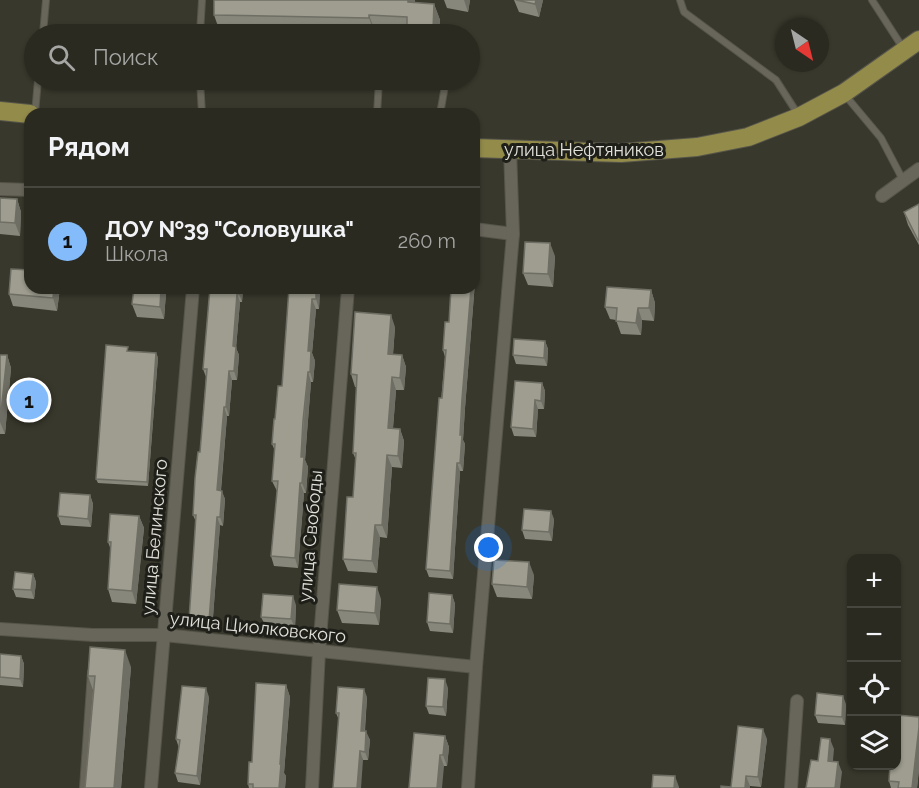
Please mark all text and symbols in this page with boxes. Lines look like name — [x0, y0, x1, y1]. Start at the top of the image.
north arrow — [775, 18, 829, 72]
search box — [24, 24, 480, 90]
icon: search — [45, 41, 78, 74]
text: Поиск — [93, 44, 158, 70]
text: Рядом — [48, 132, 130, 162]
street label: улица Нефтяников — [504, 139, 664, 160]
text: ДОУ №39 "Соловушка" — [105, 216, 354, 242]
text: 1 — [63, 229, 72, 253]
text: 260 m — [398, 229, 456, 253]
text: Школа — [105, 242, 168, 266]
pin: 1 — [9, 378, 48, 422]
street label: улица Белинского — [137, 458, 171, 616]
street label: улица Свободы — [294, 469, 326, 603]
your location — [474, 533, 503, 562]
map controls — [847, 554, 901, 770]
button: + — [847, 554, 901, 608]
street label: улица Циолковского — [169, 607, 347, 647]
button: − — [847, 608, 901, 662]
button: locate — [847, 662, 901, 716]
button: layers — [847, 716, 901, 770]

